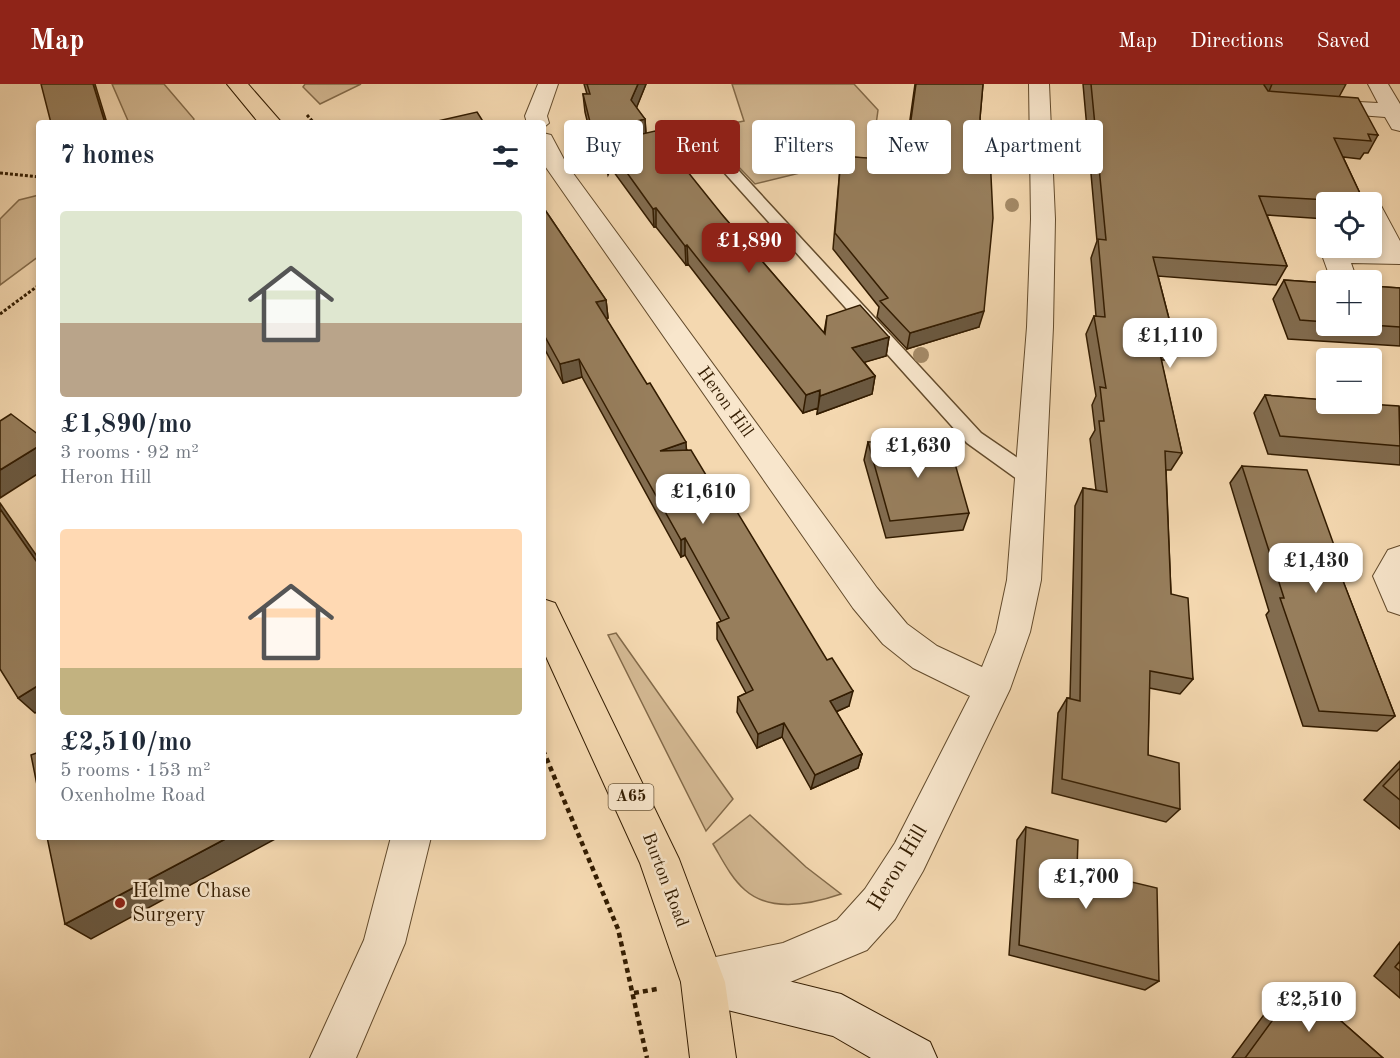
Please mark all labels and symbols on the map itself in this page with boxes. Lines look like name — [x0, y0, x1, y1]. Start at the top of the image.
pin: £1,890 — [700, 223, 798, 274]
pin: £1,110 — [1121, 318, 1219, 369]
street label: Heron Hill — [694, 363, 757, 441]
pin: £1,630 — [869, 428, 967, 479]
pin: £1,610 — [654, 474, 752, 525]
pin: £1,430 — [1267, 543, 1365, 594]
road number: A65 — [608, 784, 654, 810]
street label: Heron Hill — [864, 821, 932, 915]
street label: Burton Road — [639, 830, 691, 930]
pin: £1,700 — [1037, 859, 1135, 910]
place label: Helme Chase Surgery — [132, 881, 251, 926]
marker: Helme Chase Surgery — [113, 896, 127, 910]
pin: £2,510 — [1260, 982, 1358, 1033]

